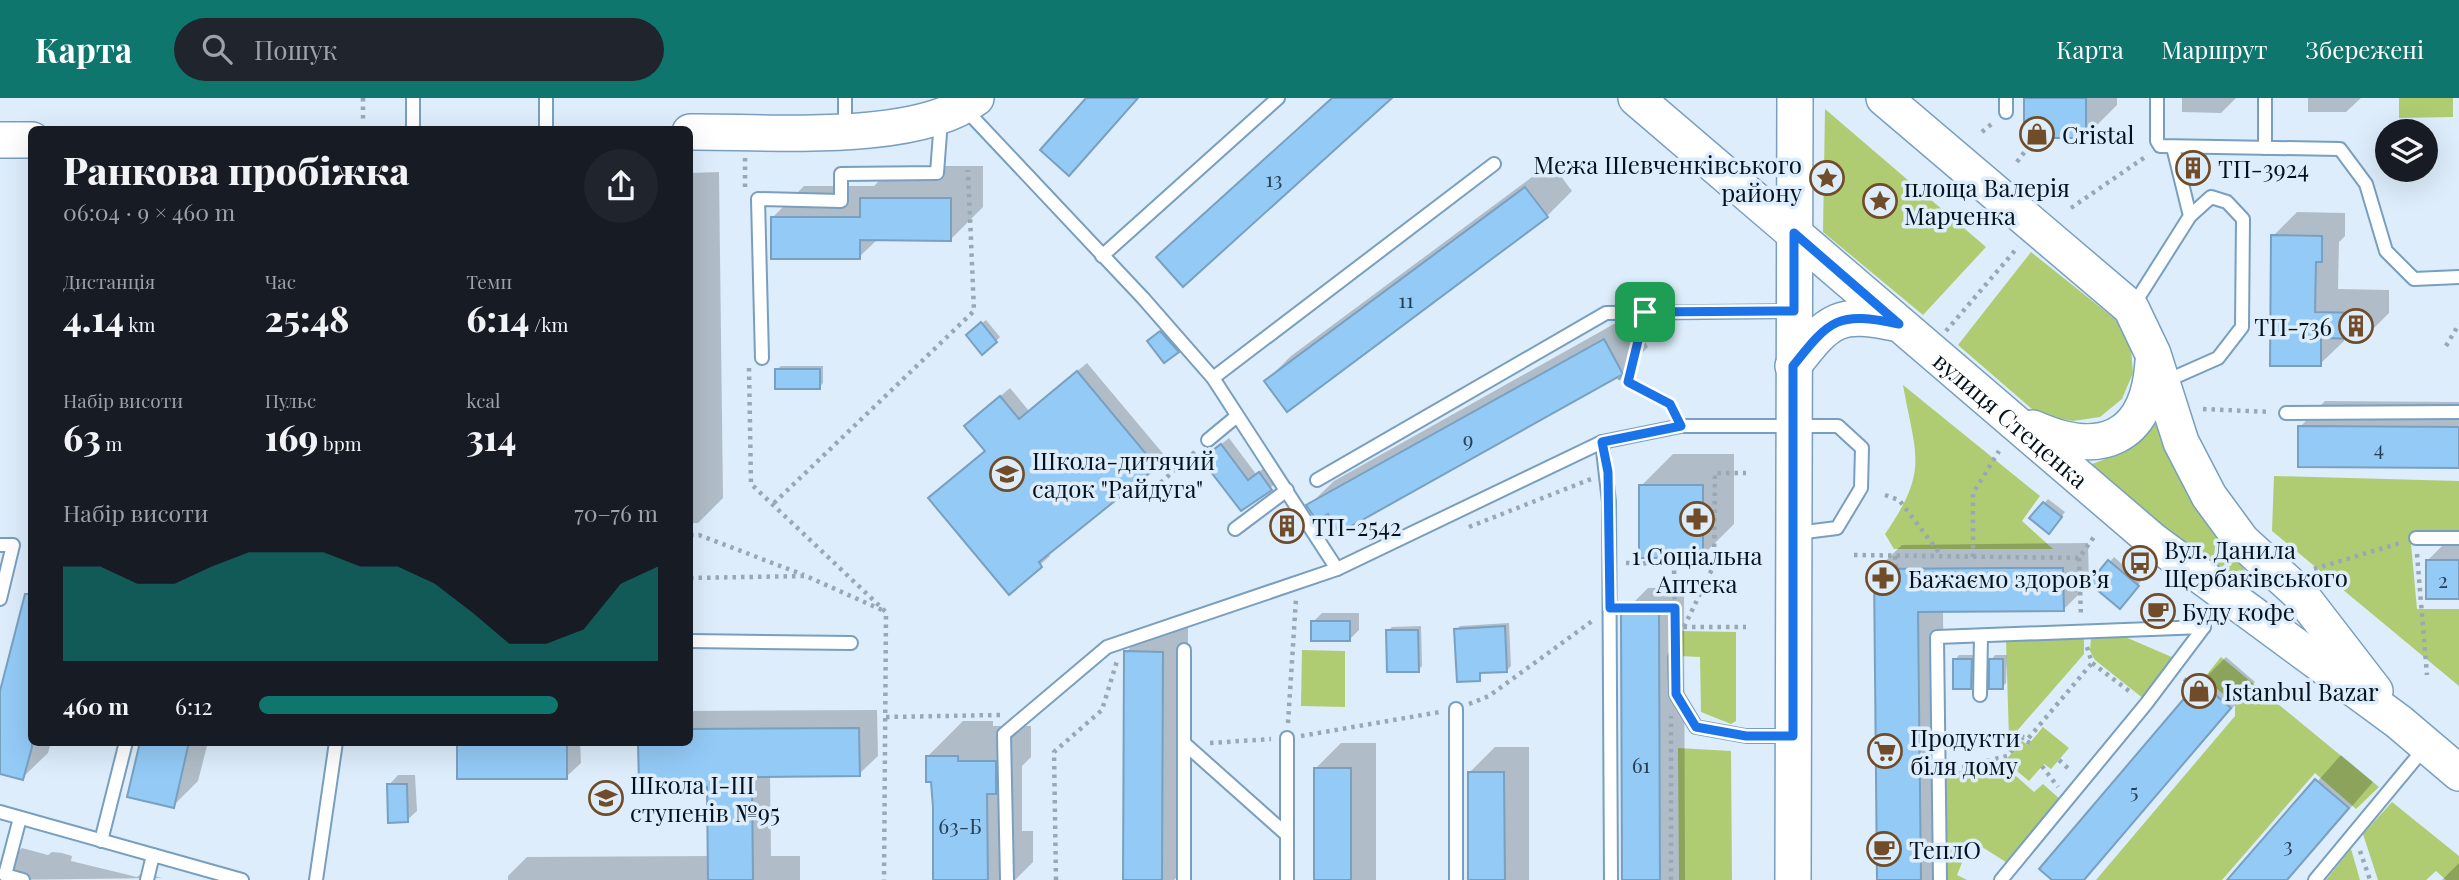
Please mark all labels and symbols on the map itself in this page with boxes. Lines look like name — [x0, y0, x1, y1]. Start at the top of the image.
shop icon: Cristal — [2018, 115, 2056, 153]
place label: Cristal — [2062, 118, 2134, 150]
place label: Межа Шевченківського району — [1533, 148, 1802, 208]
building icon: ТП-3924 — [2174, 149, 2212, 187]
place label: ТП-3924 — [2218, 152, 2309, 184]
place icon: Межа Шевченківського району — [1808, 159, 1846, 197]
house number: 13 — [1266, 164, 1282, 192]
place label: площа Валерія Марченка — [1904, 171, 2070, 231]
place icon: площа Валерія Марченка — [1861, 182, 1899, 220]
pin — [1615, 282, 1675, 342]
house number: 11 — [1398, 285, 1414, 313]
building icon: ТП-736 — [2337, 307, 2375, 345]
place label: ТП-736 — [2254, 310, 2332, 342]
street label: вулиця Стеценка — [1927, 344, 2095, 495]
house number: 9 — [1463, 424, 1473, 452]
house number: 4 — [2374, 433, 2384, 461]
place label: Школа-дитячий садок "Райдуга" — [1032, 444, 1215, 504]
school or university icon: Школа-дитячий садок "Райдуга" — [988, 455, 1026, 493]
pharmacy icon: 1 Соціальна Аптека — [1678, 500, 1716, 538]
building icon: ТП-2542 — [1268, 507, 1306, 545]
place label: ТП-2542 — [1312, 510, 1402, 542]
place label: Вул. Данила Щербаківського — [2164, 533, 2348, 593]
place label: 1 Соціальна Аптека — [1632, 539, 1762, 599]
bus stop icon: Вул. Данила Щербаківського — [2121, 544, 2159, 582]
pharmacy icon: Бажаємо здоровʼя — [1864, 559, 1902, 597]
place label: Бажаємо здоровʼя — [1908, 562, 2110, 594]
house number: 2 — [2438, 565, 2448, 593]
cafe icon: Буду кофе — [2139, 592, 2177, 630]
place label: Буду кофе — [2182, 595, 2295, 627]
shop icon: Istanbul Bazar — [2180, 672, 2218, 710]
place label: Istanbul Bazar — [2224, 675, 2379, 707]
place label: Продукти біля дому — [1910, 721, 2020, 781]
supermarket icon: Продукти біля дому — [1866, 732, 1904, 770]
house number: 61 — [1632, 750, 1651, 778]
place label: Школа І-ІІІ ступенів №95 — [630, 768, 780, 828]
house number: 5 — [2130, 776, 2138, 804]
school or university icon: Школа І-ІІІ ступенів №95 — [587, 779, 625, 817]
house number: 63-Б — [938, 811, 982, 839]
cafe icon: ТеплО — [1865, 830, 1903, 868]
house number: 3 — [2283, 830, 2293, 858]
place label: ТеплО — [1909, 833, 1981, 865]

